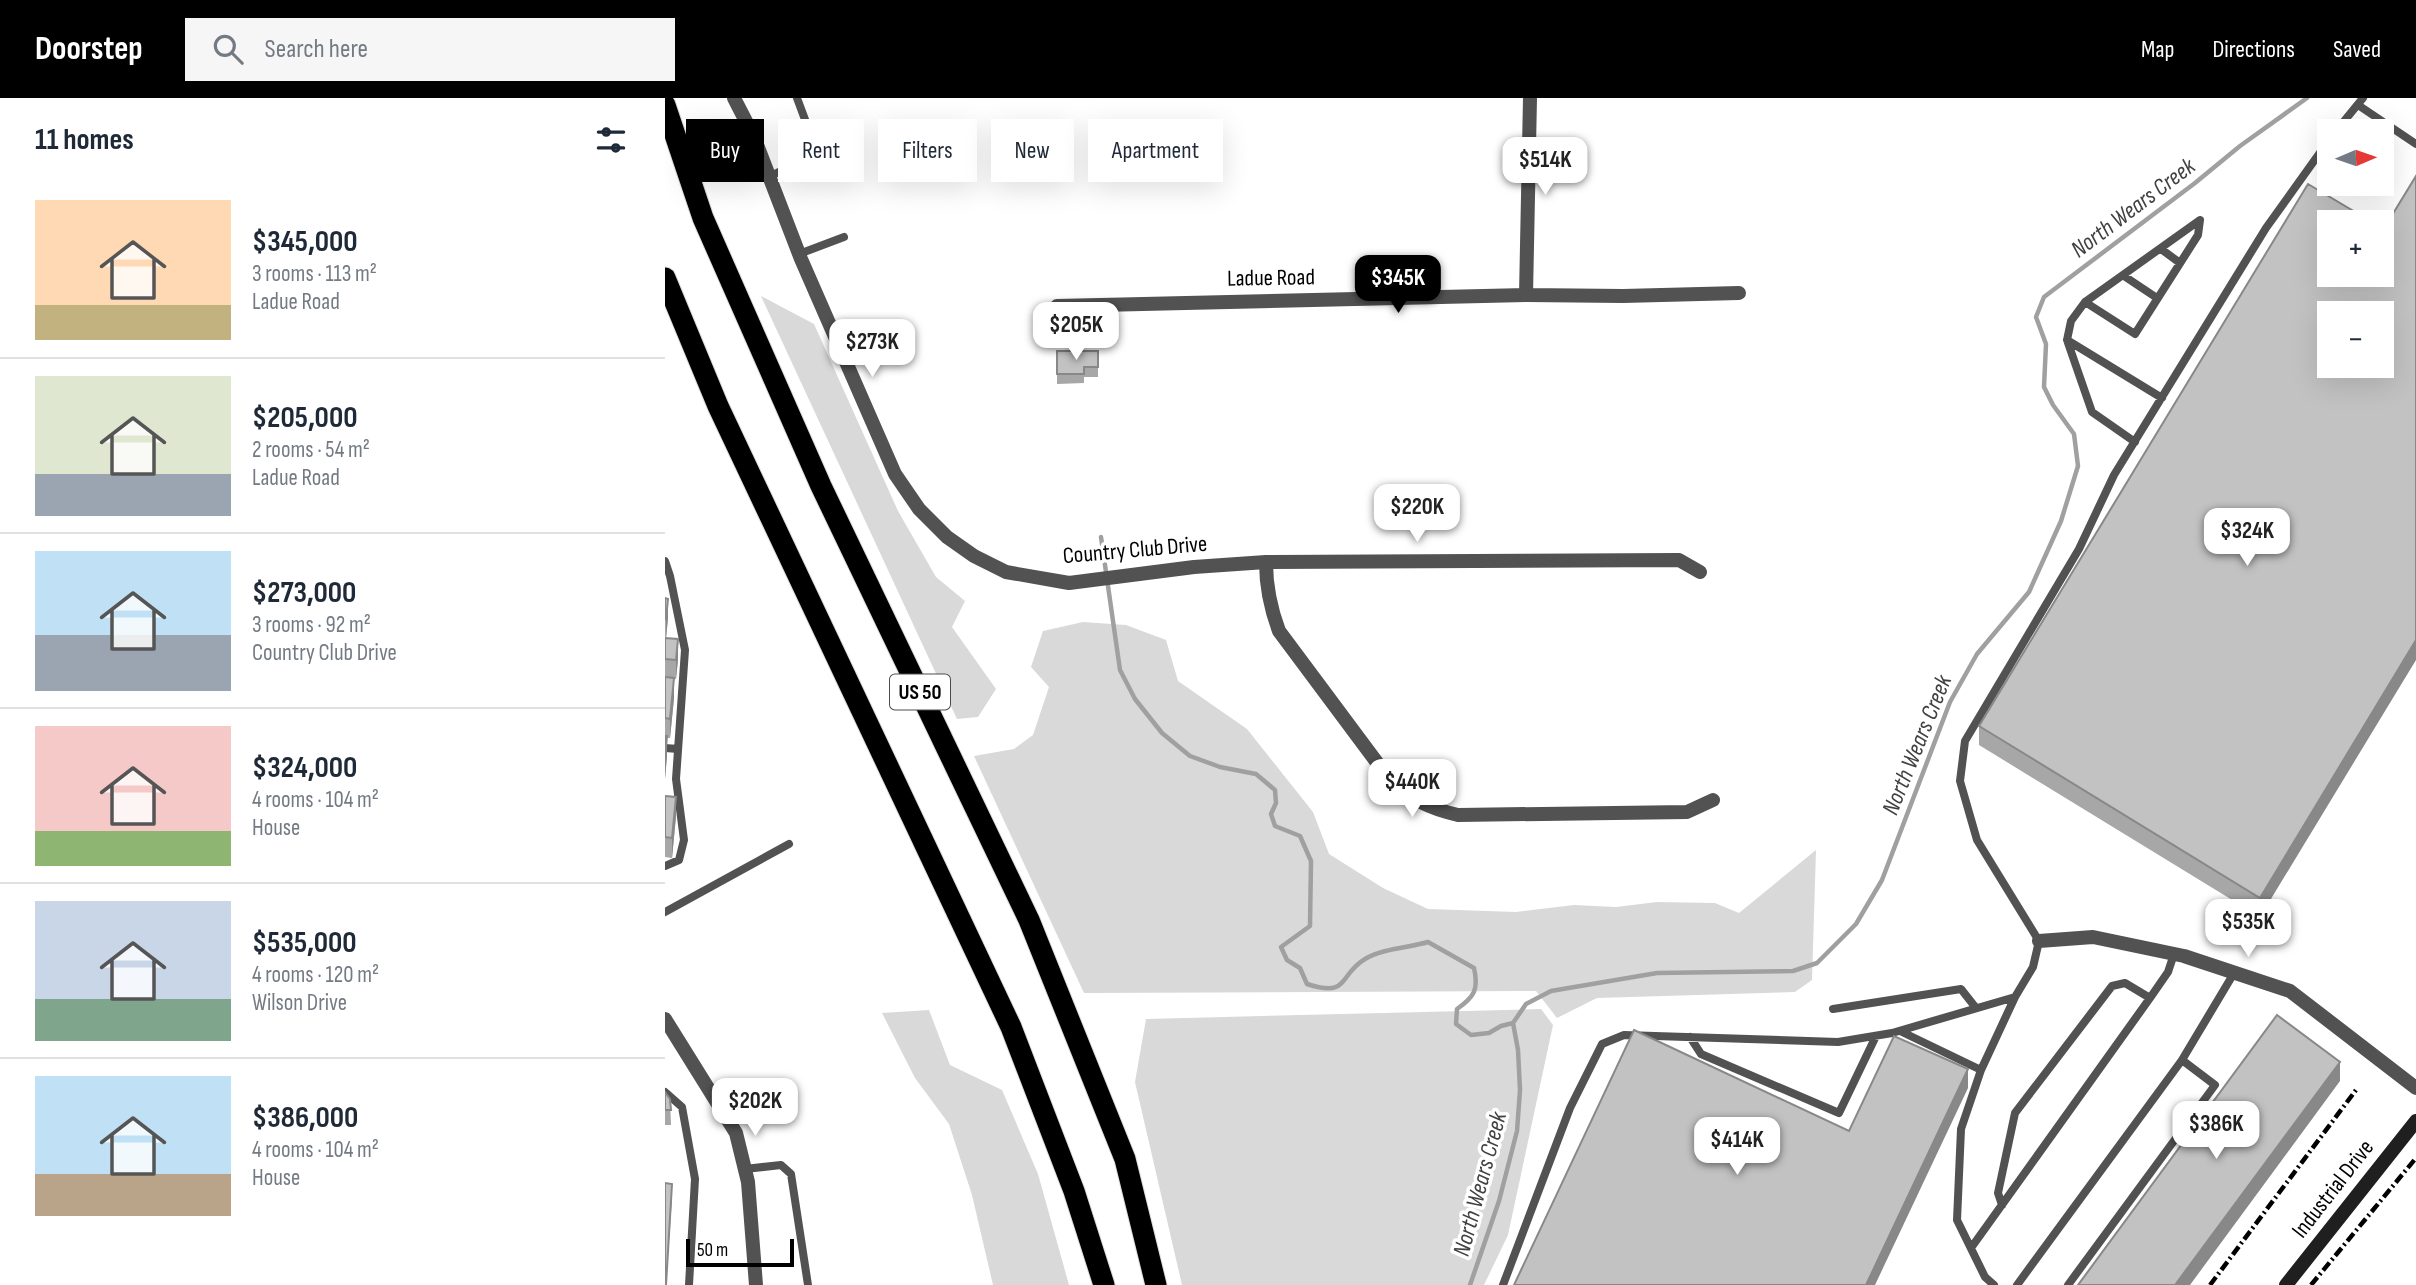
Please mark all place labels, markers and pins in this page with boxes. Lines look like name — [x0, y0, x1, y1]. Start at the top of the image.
pin: $514K — [1496, 138, 1594, 197]
pin: $345K — [1349, 256, 1447, 315]
pin: $205K — [1027, 302, 1125, 362]
pin: $273K — [823, 320, 921, 379]
pin: $220K — [1368, 484, 1466, 544]
pin: $324K — [2198, 508, 2296, 568]
pin: $440K — [1363, 760, 1461, 819]
pin: $535K — [2199, 900, 2297, 959]
pin: $202K — [706, 1079, 804, 1138]
pin: $386K — [2167, 1102, 2265, 1161]
pin: $414K — [1688, 1118, 1786, 1177]

